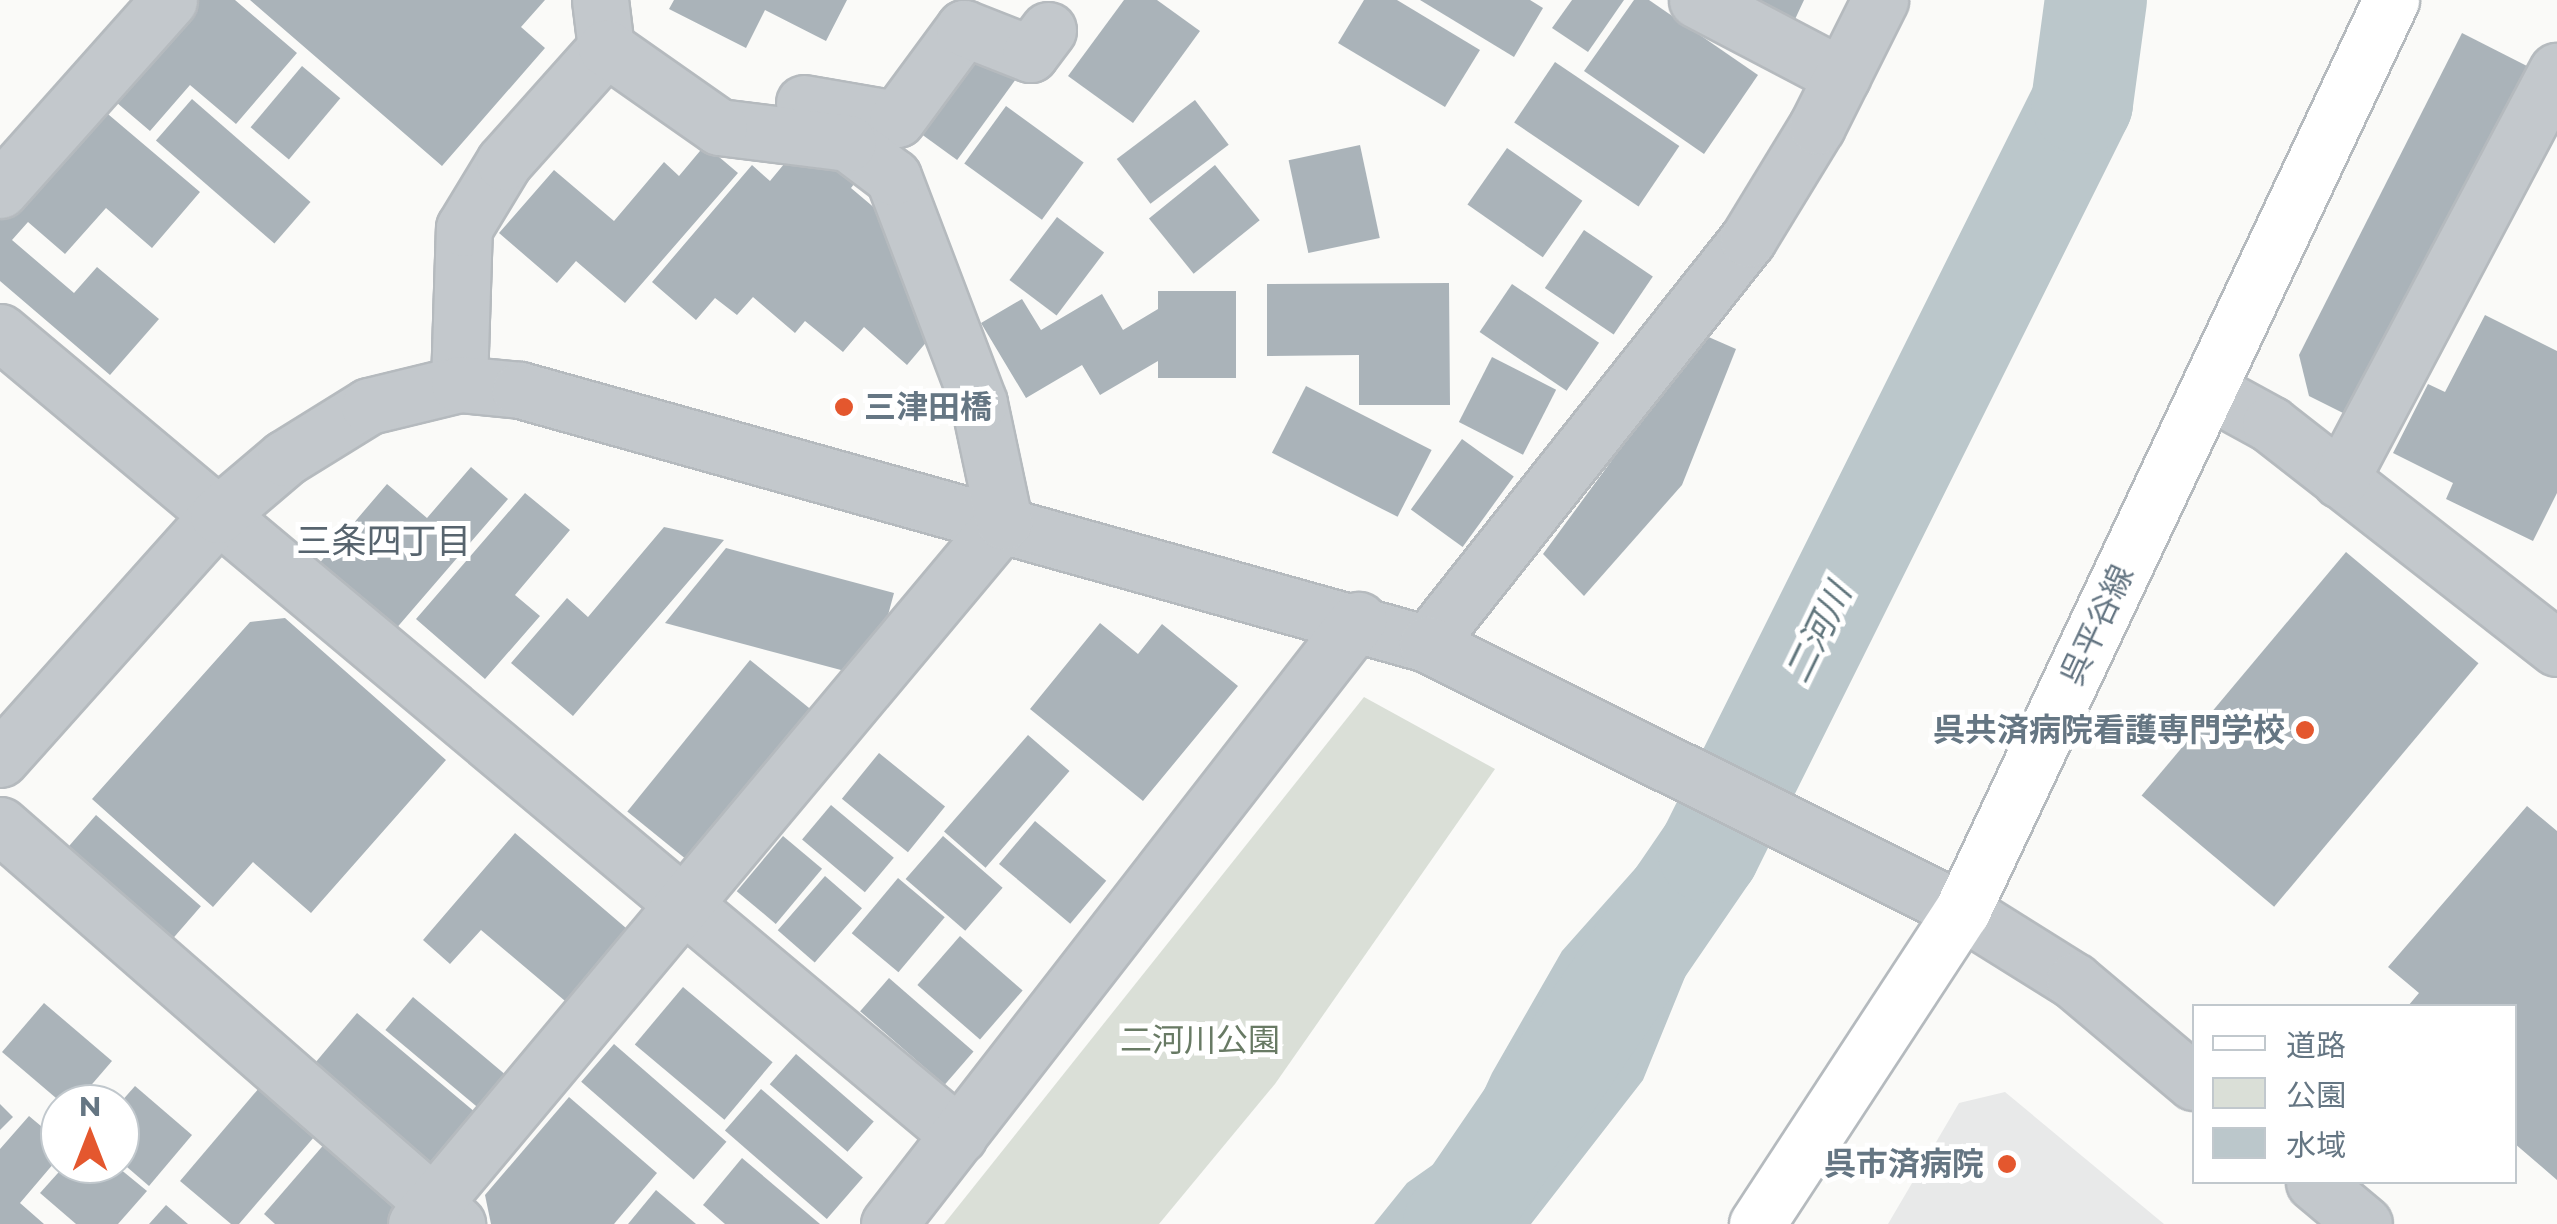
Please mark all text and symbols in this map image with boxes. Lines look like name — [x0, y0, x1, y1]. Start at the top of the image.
place label: 三津田橋 — [864, 388, 992, 426]
marker: 三津田橋 — [833, 396, 855, 418]
district label: 三条四丁目 — [297, 520, 471, 562]
street label: 呉平谷線 — [2053, 559, 2141, 691]
water label: 二河川 — [1776, 577, 1860, 689]
place label: 呉共済病院看護専門学校 — [1933, 711, 2285, 749]
marker: 呉共済病院看護専門学校 — [2294, 719, 2316, 741]
legend — [2192, 1004, 2517, 1184]
park label: 二河川公園 — [1120, 1021, 1280, 1059]
text: 道路 — [2286, 1027, 2346, 1064]
text: 公園 — [2286, 1077, 2346, 1114]
north arrow — [40, 1084, 140, 1184]
text: N — [79, 1089, 101, 1123]
text: 水域 — [2286, 1127, 2346, 1164]
place label: 呉市済病院 — [1824, 1145, 1984, 1183]
marker: 呉市済病院 — [1994, 1151, 2020, 1177]

